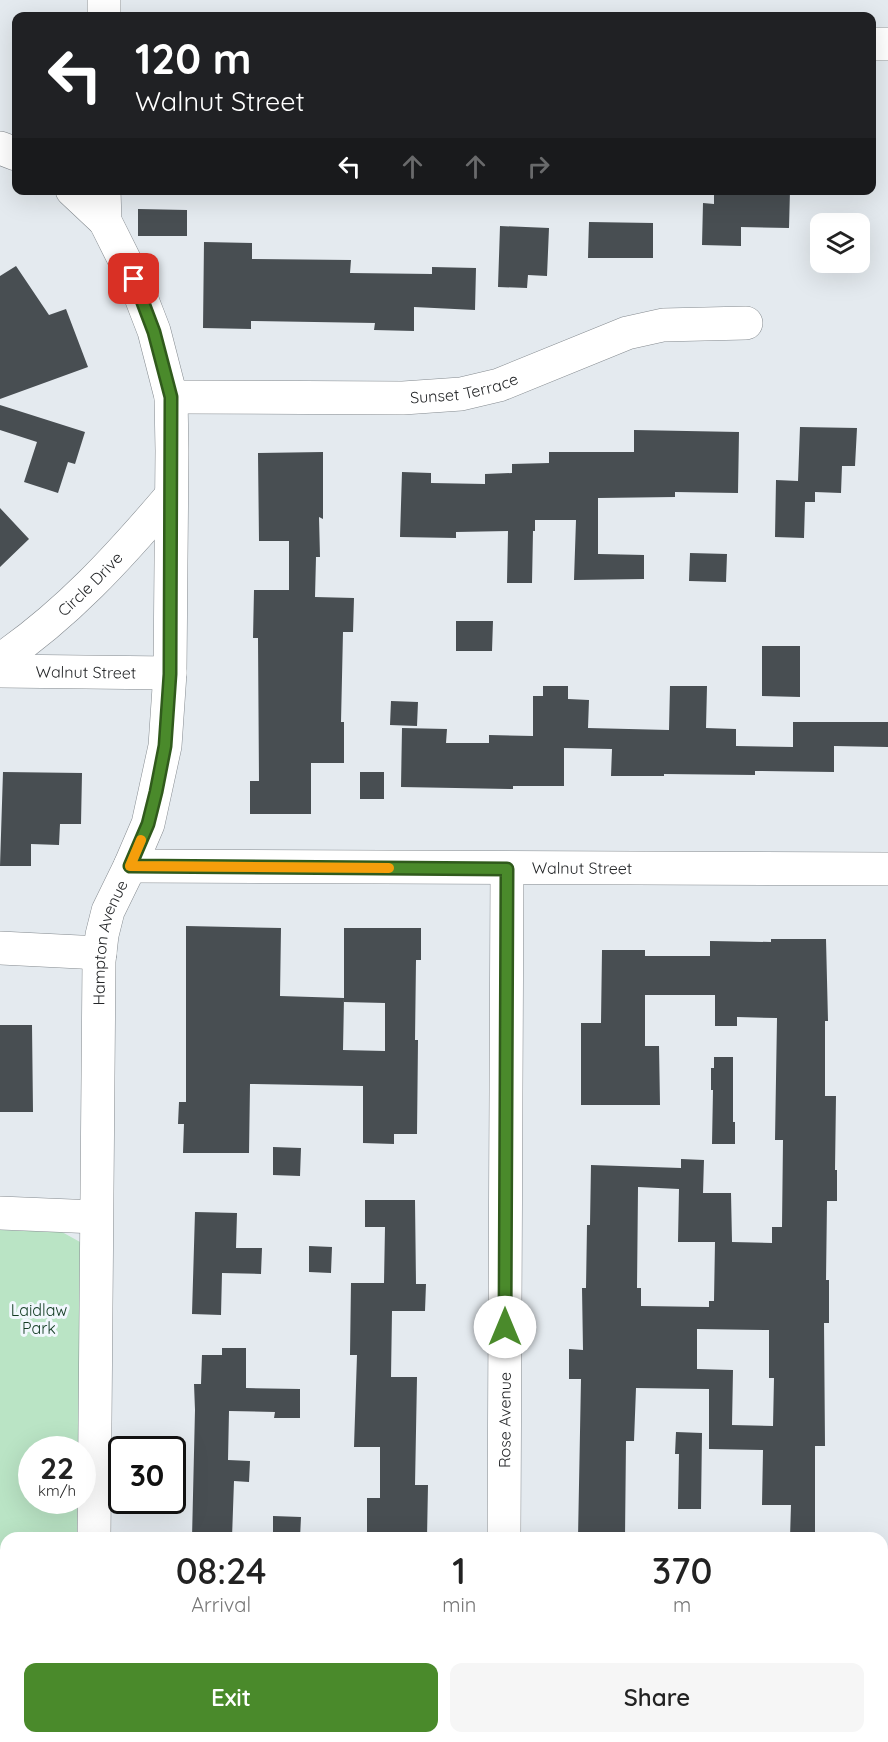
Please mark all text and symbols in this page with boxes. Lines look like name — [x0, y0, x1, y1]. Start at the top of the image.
text: 120 m — [135, 32, 252, 85]
icon: left — [36, 36, 114, 114]
text: Walnut Street — [135, 84, 305, 118]
icon: left — [333, 150, 366, 183]
icon: ahead — [396, 150, 429, 183]
icon: ahead — [459, 150, 492, 183]
icon: right — [522, 150, 555, 183]
map controls — [810, 213, 870, 273]
button: layers — [810, 213, 870, 273]
pin — [108, 253, 159, 304]
icon: arrive — [117, 262, 150, 295]
street label: Sunset Terrace — [409, 368, 521, 407]
street label: Circle Drive — [53, 548, 127, 620]
street label: Walnut Street — [36, 661, 136, 683]
street label: Walnut Street — [532, 858, 632, 878]
street label: Hampton Avenue — [89, 876, 132, 1006]
position arrow — [473, 1295, 537, 1359]
park label: Laidlaw Park — [11, 1300, 67, 1338]
street label: Rose Avenue — [494, 1372, 515, 1468]
speed limit sign: 30 — [108, 1436, 186, 1514]
text: 22 — [40, 1449, 74, 1487]
text: km/h — [38, 1481, 76, 1500]
text: 08:24 — [176, 1548, 267, 1593]
text: 1 — [452, 1548, 466, 1593]
text: 370 — [652, 1548, 712, 1593]
text: Arrival — [191, 1592, 251, 1617]
text: min — [442, 1592, 476, 1617]
text: m — [673, 1592, 691, 1617]
button: Exit — [24, 1663, 438, 1732]
button: Share — [450, 1663, 864, 1732]

